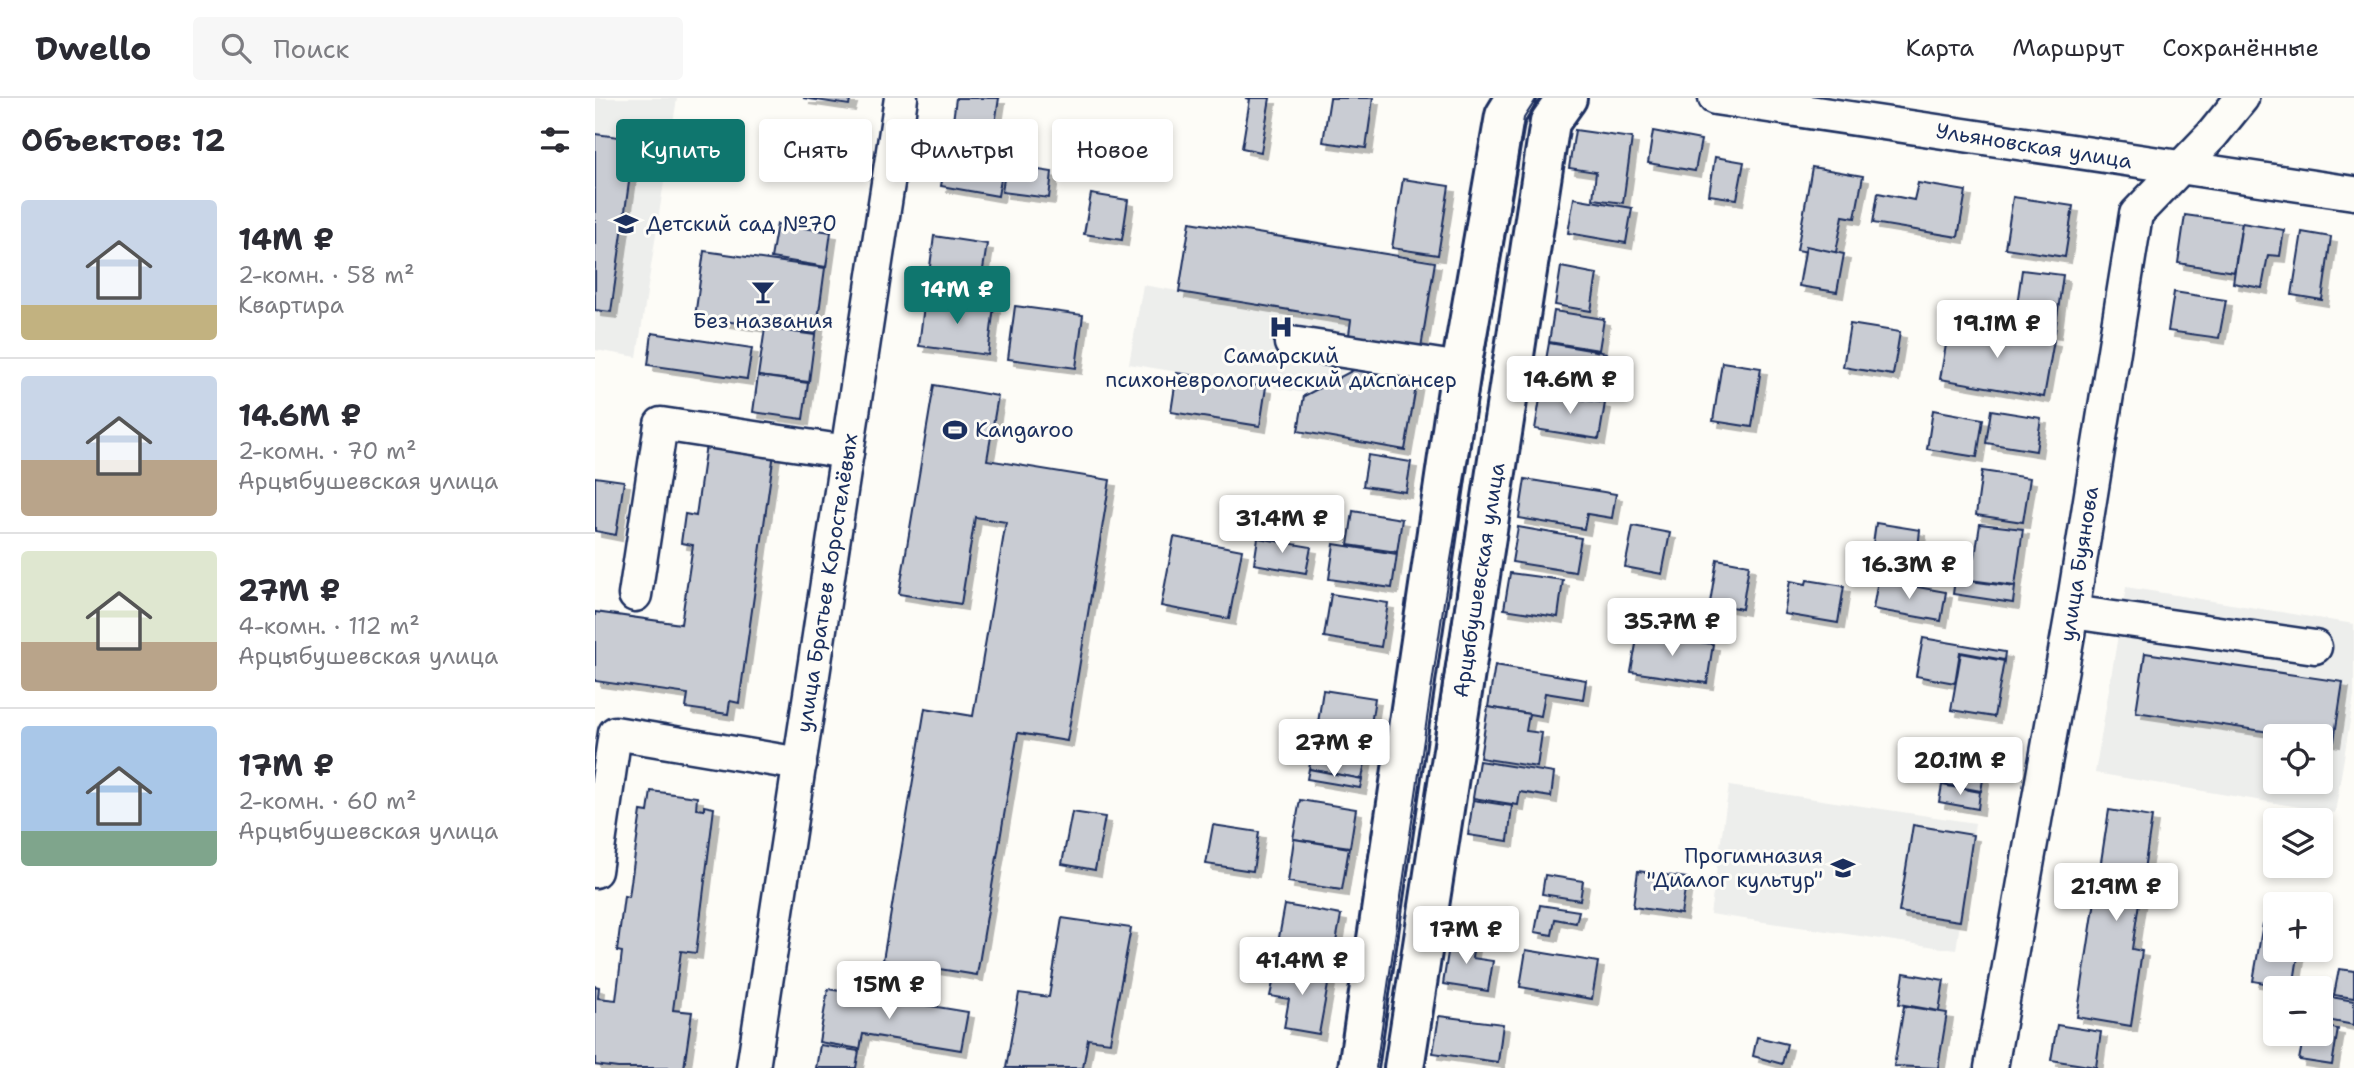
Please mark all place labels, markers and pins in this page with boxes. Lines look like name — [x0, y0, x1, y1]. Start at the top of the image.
school or university icon: Детский сад №70 — [612, 210, 640, 238]
place label: Детский сад №70 — [646, 210, 837, 238]
pin: 14M ₽ — [908, 266, 1006, 326]
bar icon: Без названия — [749, 278, 777, 306]
pin: 19.1M ₽ — [1932, 300, 2062, 360]
place label: Без названия — [693, 307, 833, 335]
hospital icon: Самарский психоневрологический диспансер — [1267, 313, 1295, 341]
place label: Самарский психоневрологический диспансер — [1105, 342, 1457, 394]
pin: 14.6M ₽ — [1505, 356, 1635, 416]
sports icon: Kangaroo — [941, 416, 969, 444]
place label: Kangaroo — [975, 416, 1074, 444]
pin: 31.4M ₽ — [1217, 496, 1347, 555]
pin: 16.3M ₽ — [1844, 542, 1974, 601]
pin: 35.7M ₽ — [1607, 598, 1737, 658]
pin: 27M ₽ — [1285, 720, 1383, 779]
pin: 20.1M ₽ — [1895, 738, 2025, 797]
place label: Прогимназия "Диалог культур" — [1647, 842, 1823, 894]
school or university icon: Прогимназия "Диалог культур" — [1829, 854, 1857, 882]
pin: 21.9M ₽ — [2051, 864, 2181, 923]
pin: 17M ₽ — [1417, 906, 1515, 966]
pin: 41.4M ₽ — [1237, 937, 1367, 997]
pin: 15M ₽ — [840, 962, 938, 1021]

